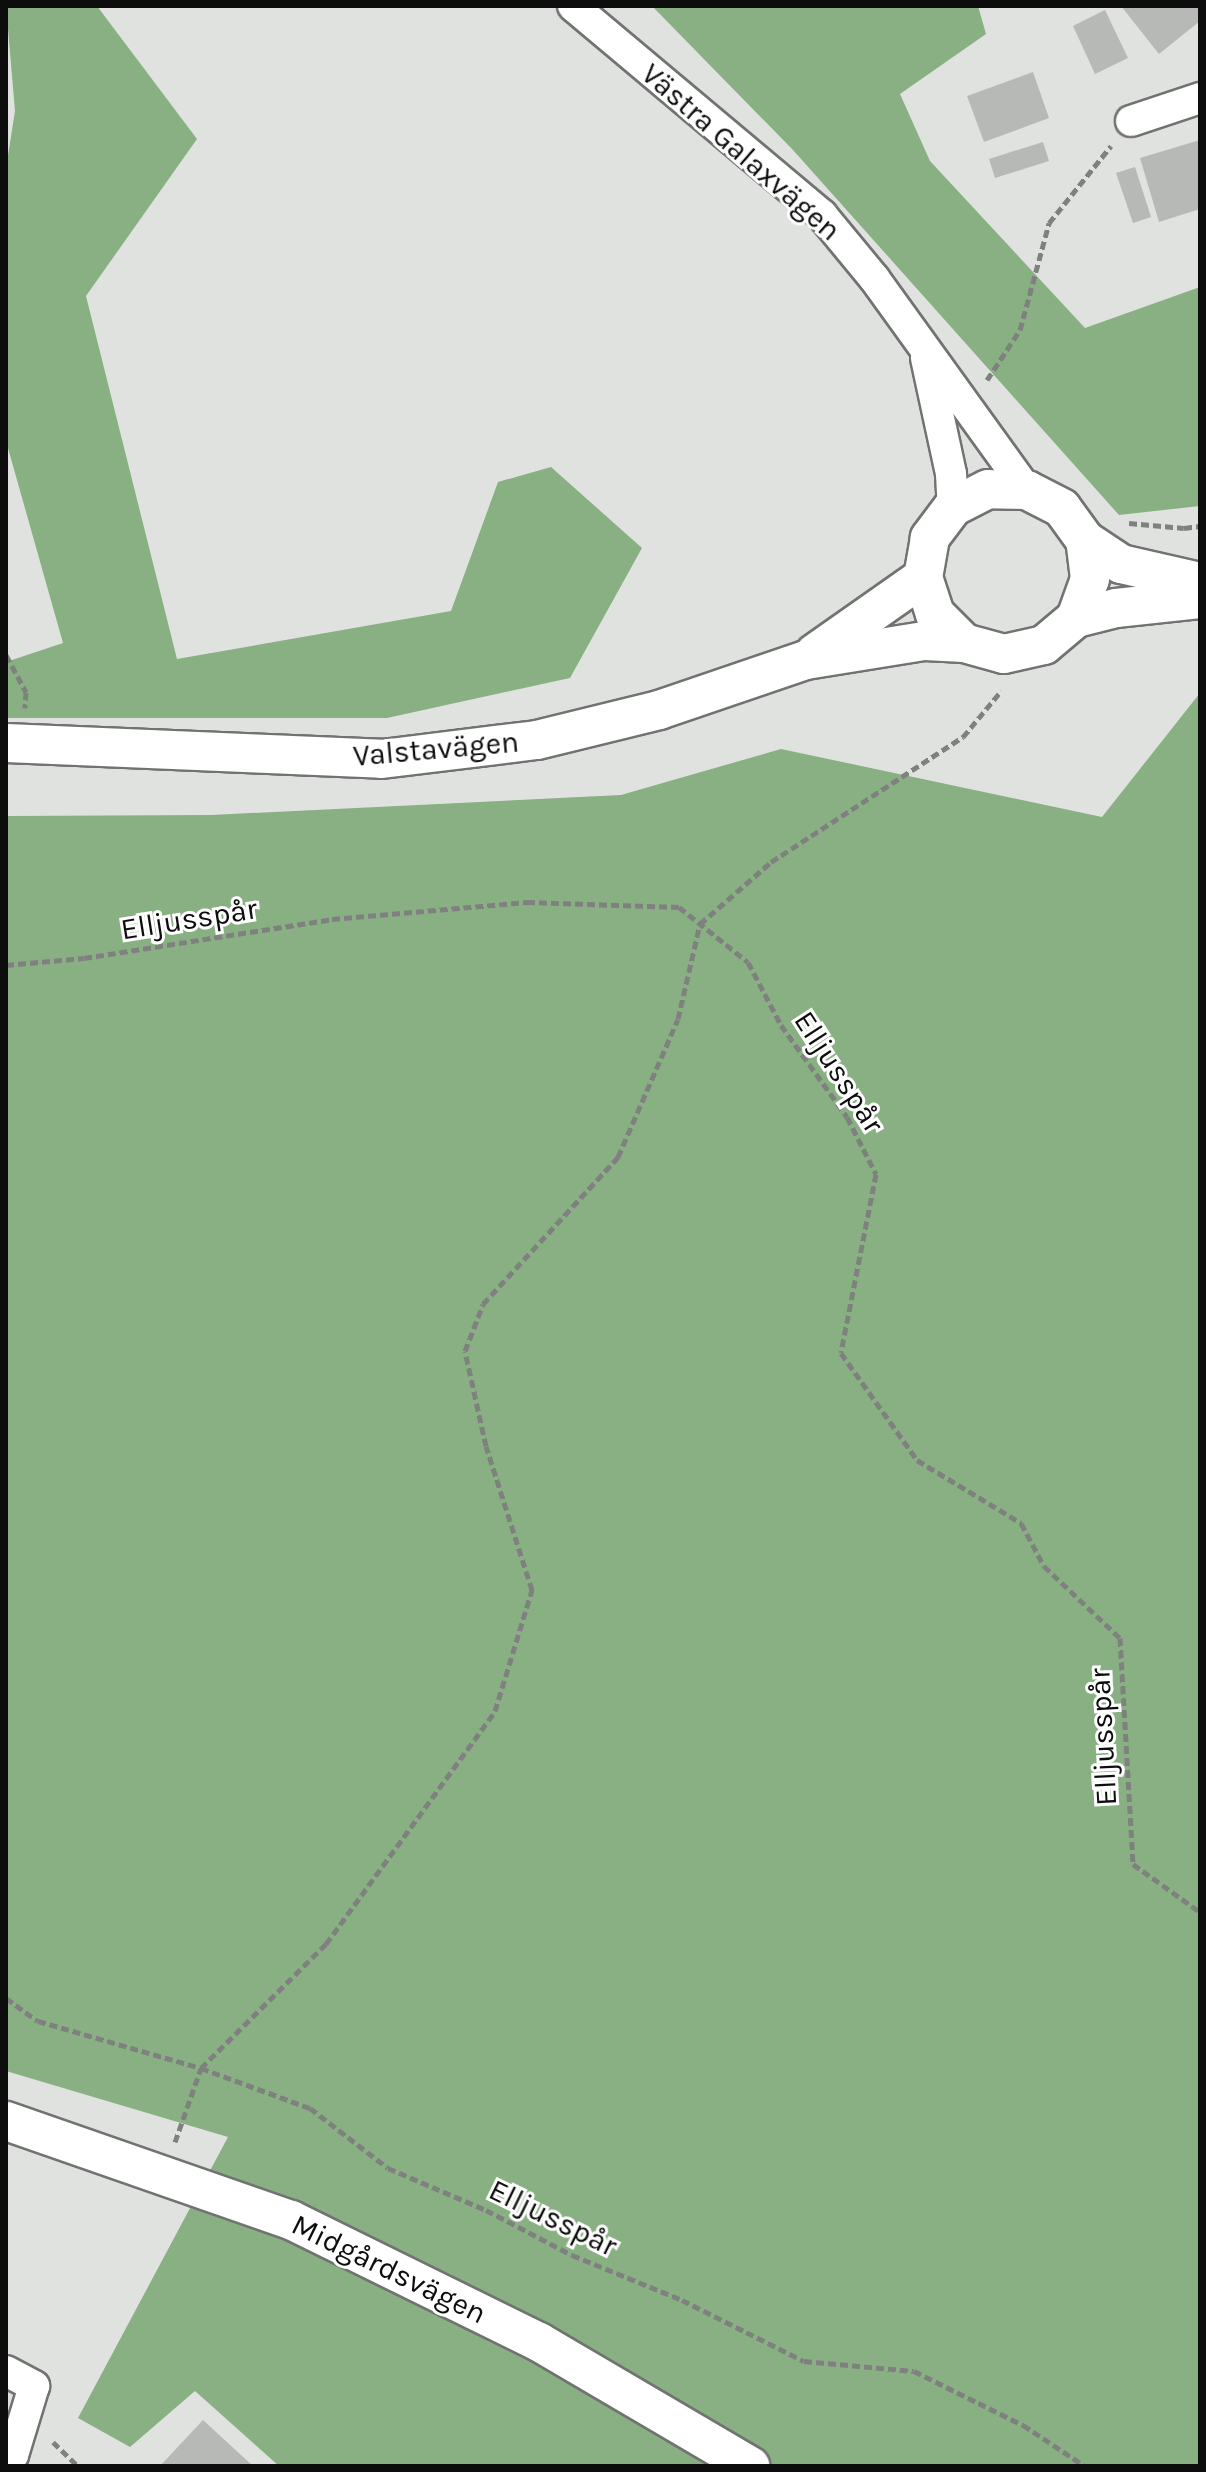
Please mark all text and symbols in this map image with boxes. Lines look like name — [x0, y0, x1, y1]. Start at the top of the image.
street label: Västra Galaxvägen — [634, 56, 848, 248]
street label: Valstavägen — [352, 724, 520, 774]
street label: Elljusspår — [118, 890, 260, 948]
street label: Elljusspår — [786, 1004, 892, 1140]
street label: Elljusspår — [1081, 1667, 1125, 1807]
street label: Elljusspår — [483, 2172, 623, 2264]
street label: Midgårdsvägen — [286, 2206, 492, 2332]

